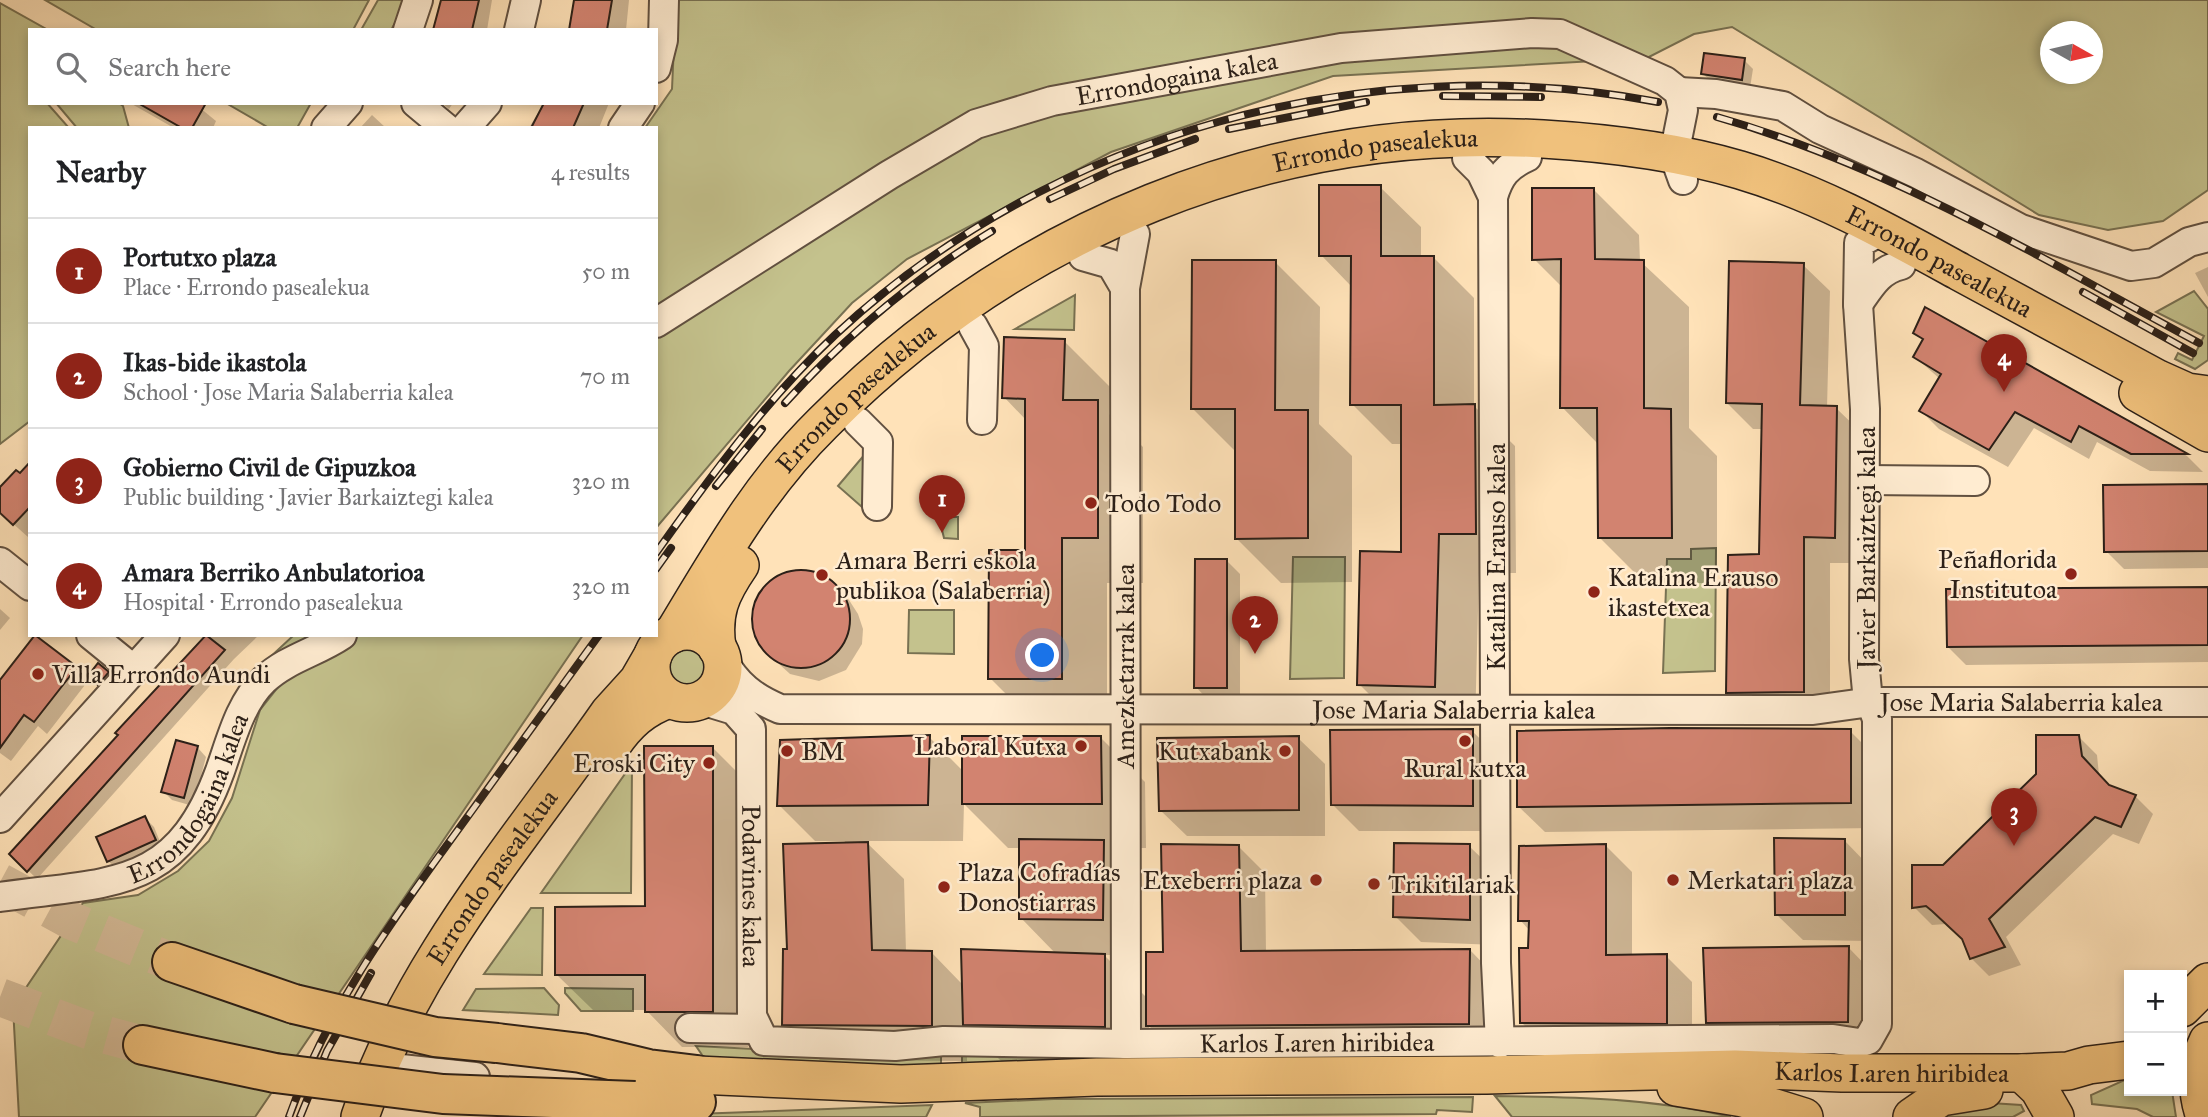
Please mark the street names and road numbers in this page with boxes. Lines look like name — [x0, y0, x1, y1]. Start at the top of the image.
street label: Errondogaina kalea — [1073, 44, 1280, 112]
street label: Errondo pasealekua — [1269, 121, 1478, 179]
street label: Errondo pasealekua — [1841, 198, 2038, 324]
street label: Errondo pasealekua — [769, 315, 942, 479]
street label: Javier Barkaiztegi kalea — [1850, 426, 1882, 673]
street label: Katalina Erauso kalea — [1480, 443, 1512, 671]
street label: Amezketarrak kalea — [1109, 564, 1141, 769]
street label: Jose Maria Salaberria kalea — [1877, 686, 2163, 718]
street label: Jose Maria Salaberria kalea — [1309, 694, 1595, 726]
street label: Errondogaina kalea — [123, 708, 255, 891]
street label: Errondo pasealekua — [420, 783, 564, 971]
street label: Podavines kalea — [735, 804, 768, 968]
street label: Karlos I.aren hiribidea — [1199, 1026, 1435, 1059]
street label: Karlos I.aren hiribidea — [1774, 1054, 2009, 1089]

